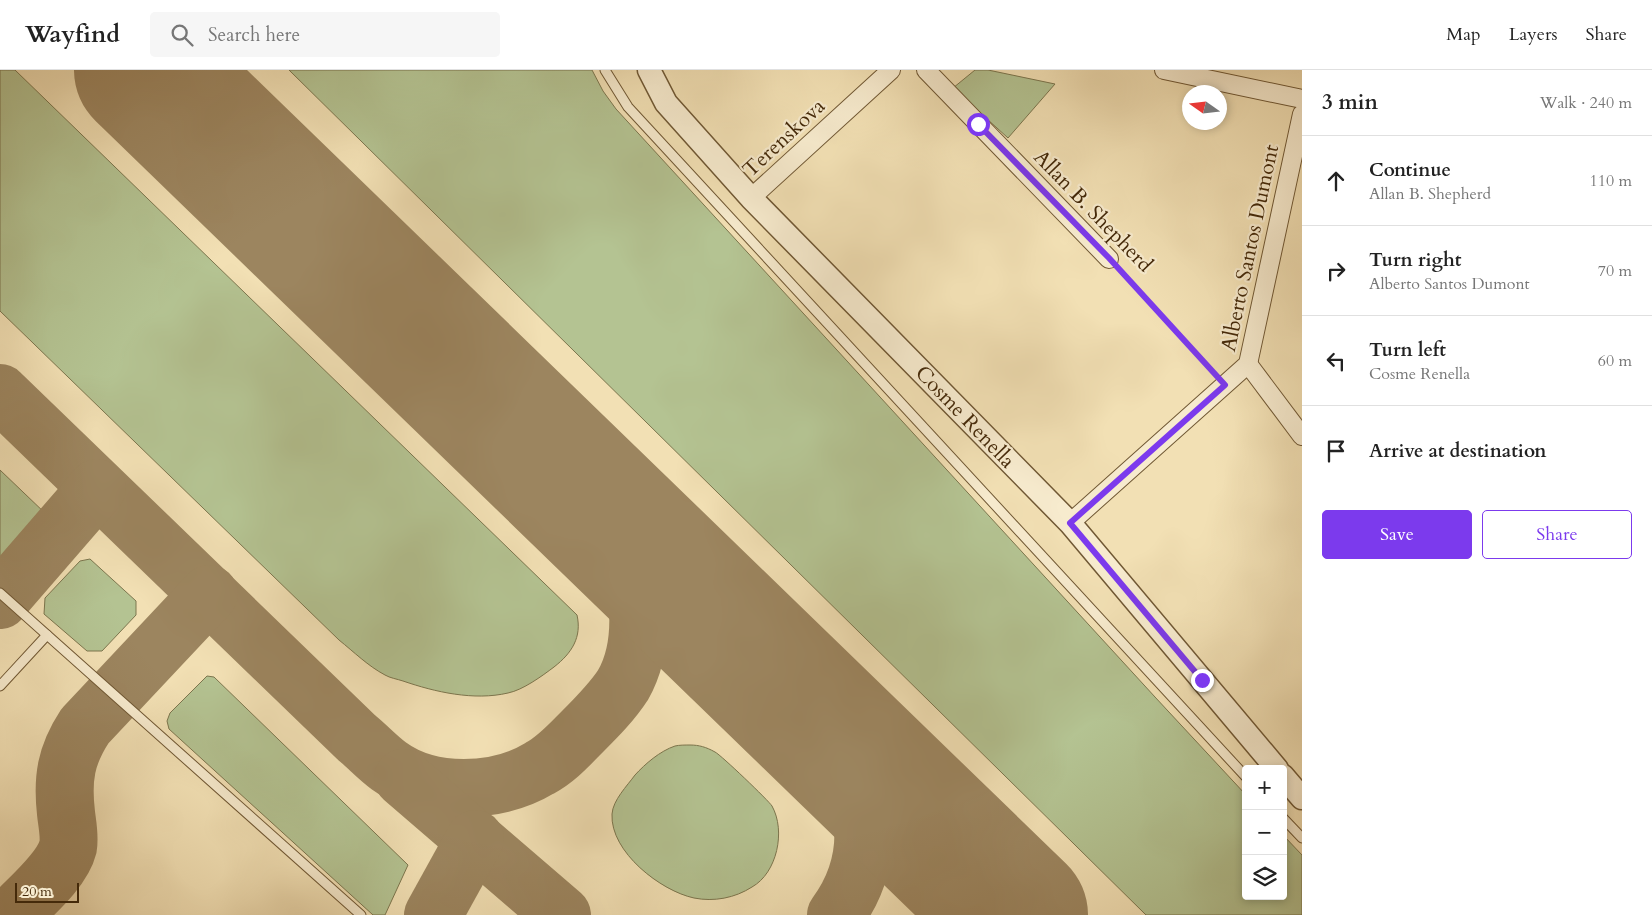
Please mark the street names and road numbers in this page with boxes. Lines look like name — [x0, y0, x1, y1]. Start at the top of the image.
street label: Terenskova — [736, 92, 832, 184]
street label: Alberto Santos Dumont — [1214, 142, 1286, 354]
street label: Allan B. Shepherd — [1027, 143, 1159, 279]
street label: Cosme Renella — [908, 359, 1022, 475]

